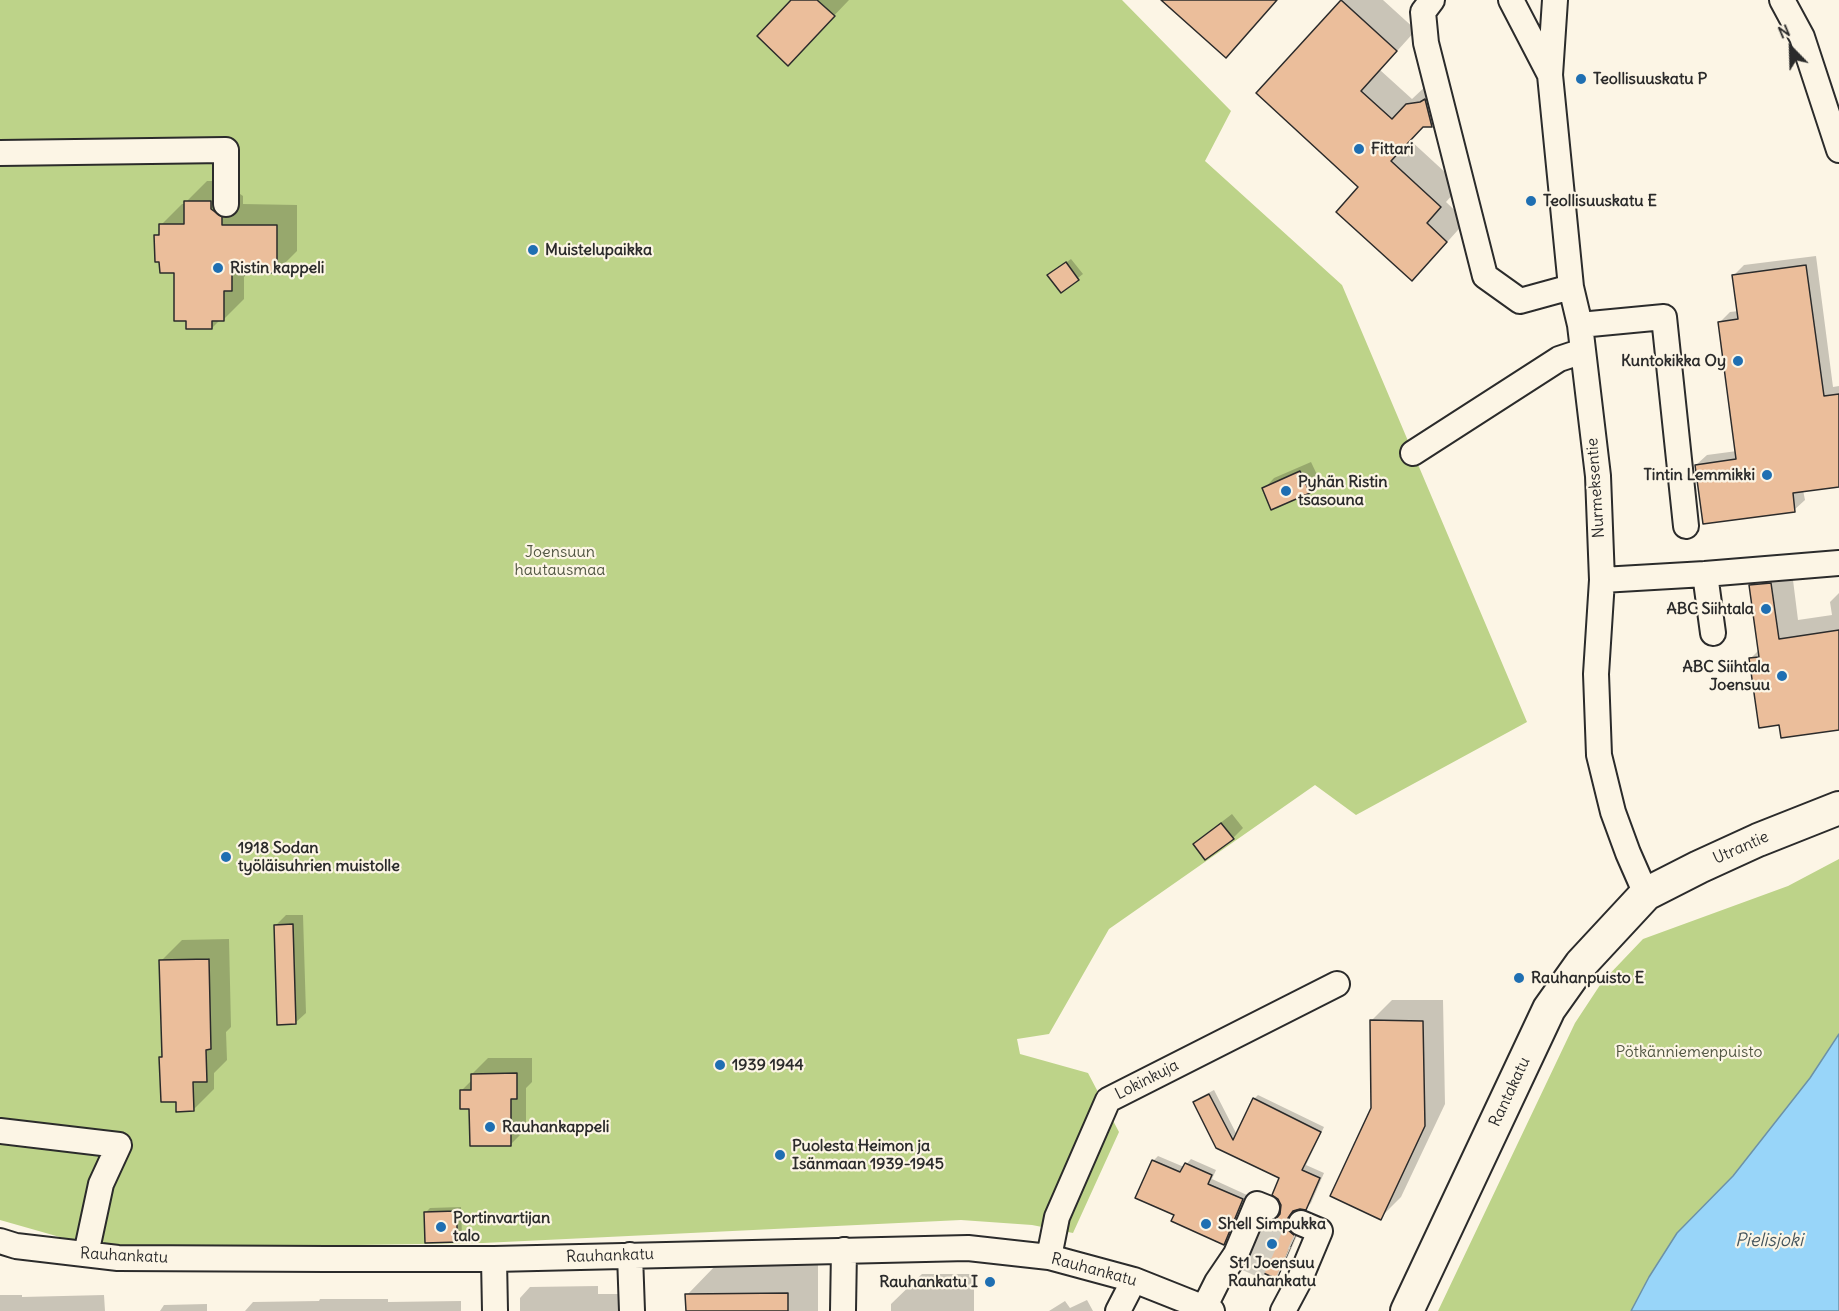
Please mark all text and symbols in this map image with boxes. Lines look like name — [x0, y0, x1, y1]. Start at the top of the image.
north arrow — [1761, 18, 1821, 78]
text: N — [1775, 20, 1793, 43]
place label: Teollisuuskatu P — [1593, 69, 1707, 89]
marker: Teollisuuskatu P — [1574, 72, 1588, 86]
place label: Fittari — [1371, 139, 1414, 159]
marker: Fittari — [1352, 142, 1366, 156]
place label: Teollisuuskatu E — [1543, 191, 1657, 211]
marker: Teollisuuskatu E — [1524, 194, 1538, 208]
place label: Muistelupaikka — [545, 240, 652, 260]
marker: Muistelupaikka — [526, 243, 540, 257]
place label: Ristin kappeli — [230, 258, 324, 278]
marker: Ristin kappeli — [211, 261, 225, 275]
place label: Kuntokikka Oy — [1621, 351, 1726, 371]
marker: Kuntokikka Oy — [1731, 354, 1745, 368]
street label: Nurmeksentie — [1583, 437, 1609, 539]
place label: Tintin Lemmikki — [1643, 465, 1755, 485]
marker: Tintin Lemmikki — [1760, 468, 1774, 482]
place label: Pyhän Ristin tsasouna — [1298, 472, 1387, 510]
marker: Pyhän Ristin tsasouna — [1279, 484, 1293, 498]
park label: Joensuun hautausmaa — [515, 542, 605, 580]
place label: ABC Siihtala — [1667, 599, 1754, 619]
marker: ABC Siihtala — [1759, 602, 1773, 616]
place label: ABC Siihtala Joensuu — [1683, 657, 1770, 695]
marker: ABC Siihtala Joensuu — [1775, 669, 1789, 683]
street label: Utrantie — [1710, 827, 1772, 869]
place label: 1918 Sodan työläisuhrien muistolle — [238, 838, 400, 876]
marker: 1918 Sodan työläisuhrien muistolle — [219, 850, 233, 864]
place label: Rauhanpuisto E — [1531, 968, 1644, 988]
marker: Rauhanpuisto E — [1512, 971, 1526, 985]
park label: Pötkänniemenpuisto — [1615, 1042, 1763, 1062]
street label: Rantakatu — [1485, 1054, 1535, 1130]
place label: 1939 1944 — [732, 1055, 804, 1075]
street label: Lokinkuja — [1112, 1056, 1182, 1104]
marker: 1939 1944 — [713, 1058, 727, 1072]
place label: Rauhankappeli — [502, 1117, 609, 1137]
marker: Rauhankappeli — [483, 1120, 497, 1134]
place label: Puolesta Heimon ja Isänmaan 1939-1945 — [792, 1136, 944, 1174]
marker: Puolesta Heimon ja Isänmaan 1939-1945 — [773, 1148, 787, 1162]
place label: Portinvartijan talo — [453, 1208, 550, 1246]
place label: Shell Simpukka — [1218, 1214, 1326, 1234]
marker: Shell Simpukka — [1199, 1217, 1213, 1231]
marker: Portinvartijan talo — [434, 1220, 448, 1234]
water label: Pielisjoki — [1735, 1230, 1803, 1252]
marker: St1 Joensuu Rauhankatu — [1265, 1237, 1279, 1251]
street label: Rauhankatu — [80, 1244, 168, 1268]
street label: Rauhankatu — [566, 1245, 654, 1267]
street label: Rauhankatu — [1049, 1249, 1139, 1291]
place label: St1 Joensuu Rauhankatu — [1228, 1253, 1316, 1291]
place label: Rauhankatu I — [879, 1272, 978, 1292]
marker: Rauhankatu I — [983, 1275, 997, 1289]

